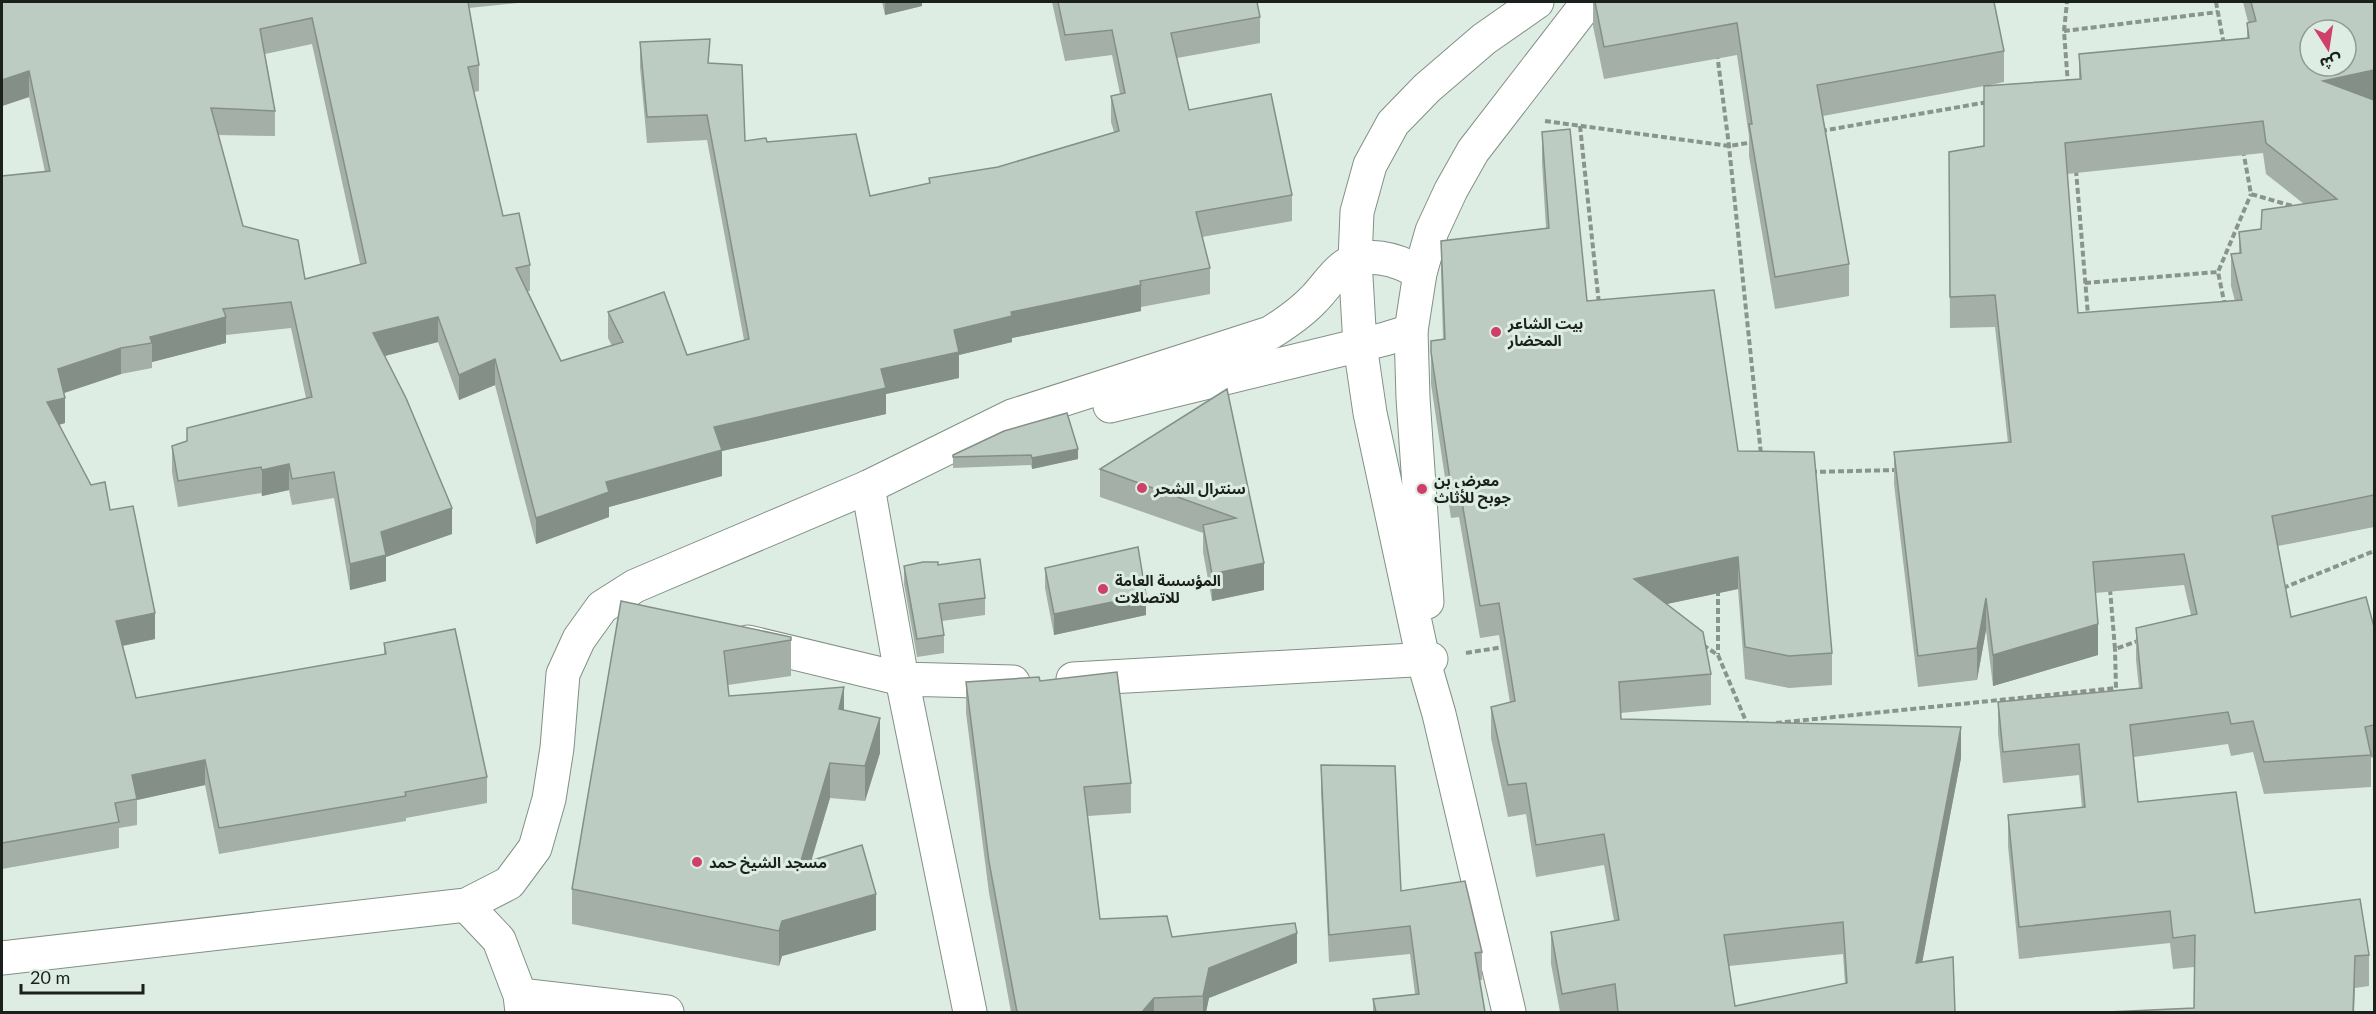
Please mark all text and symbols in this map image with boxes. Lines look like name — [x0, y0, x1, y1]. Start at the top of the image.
north arrow — [2298, 18, 2358, 78]
text: ش — [2318, 51, 2344, 75]
place label: بيت الشاعر المحضار — [1507, 314, 1583, 350]
marker: بيت الشاعر المحضار — [1489, 325, 1503, 339]
place label: معرض بن جوبح للأثاث — [1434, 471, 1512, 509]
place label: سنترال الشحر — [1153, 479, 1246, 498]
marker: سنترال الشحر — [1135, 481, 1149, 495]
marker: معرض بن جوبح للأثاث — [1415, 482, 1429, 496]
place label: المؤسسة العامة للاتصالات — [1115, 571, 1221, 606]
marker: المؤسسة العامة للاتصالات — [1096, 582, 1110, 596]
place label: مسجد الشيخ حمد — [709, 853, 827, 874]
marker: مسجد الشيخ حمد — [690, 855, 704, 869]
scale bar — [21, 957, 142, 995]
text: 20 m — [30, 966, 70, 988]

